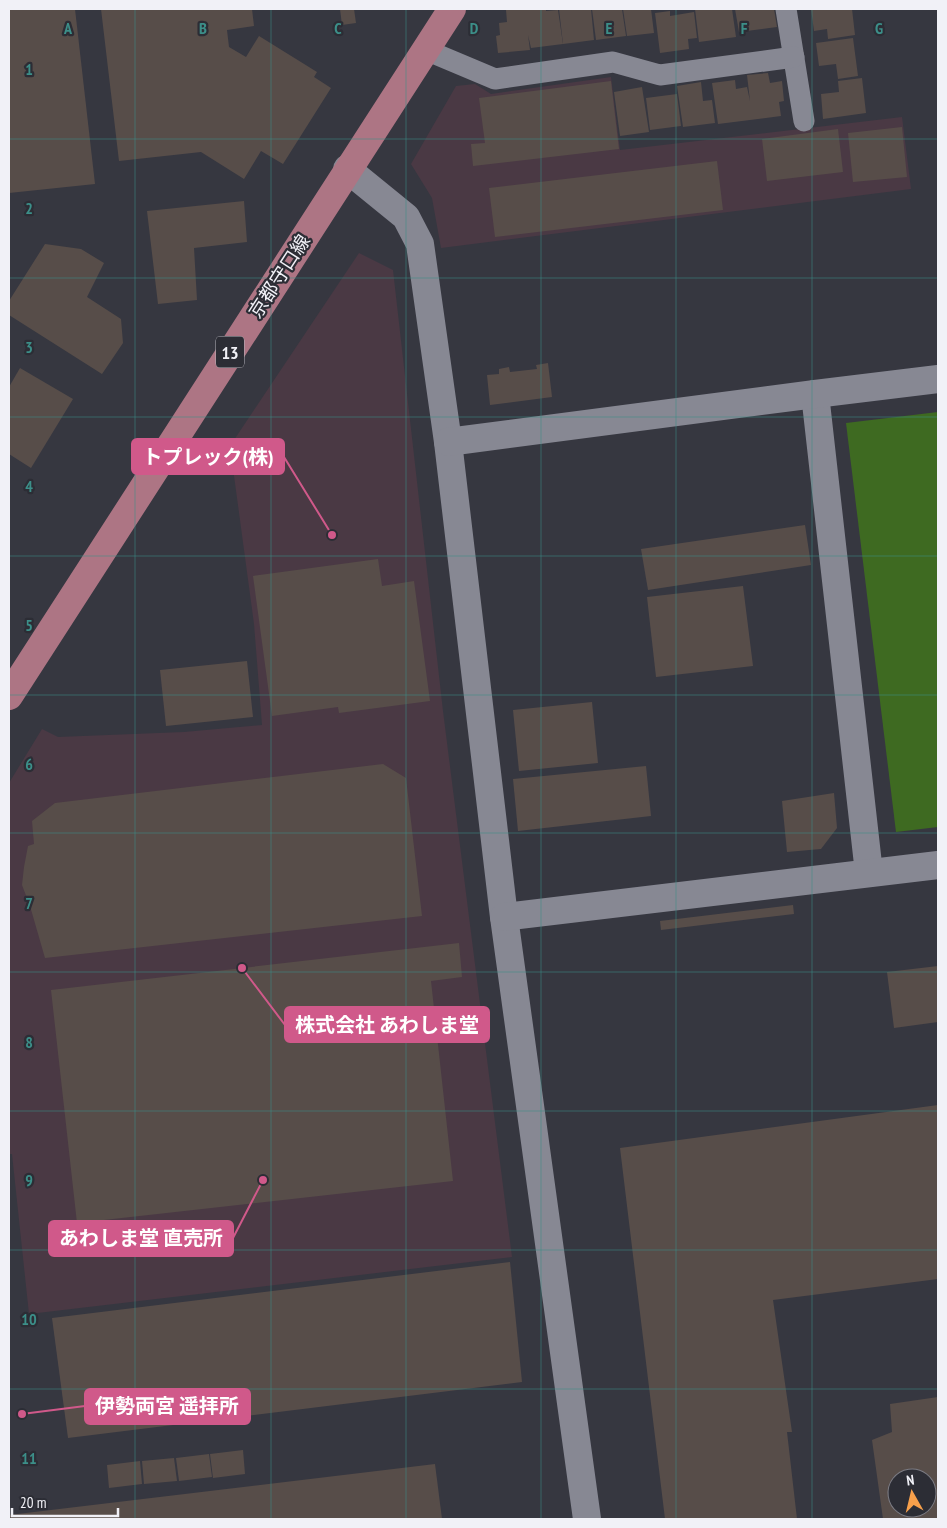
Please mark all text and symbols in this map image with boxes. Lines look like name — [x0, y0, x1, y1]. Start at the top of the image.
text: A — [63, 18, 73, 38]
text: B — [199, 18, 207, 38]
text: C — [334, 18, 342, 38]
text: D — [470, 18, 479, 38]
text: E — [606, 18, 613, 38]
text: F — [741, 18, 748, 38]
text: G — [875, 18, 883, 38]
text: 1 — [25, 59, 33, 79]
text: 2 — [25, 198, 33, 218]
street label: 京都守口線 — [243, 230, 315, 322]
text: 3 — [25, 337, 33, 357]
road number: 13 — [216, 337, 244, 368]
callout: トプレック(株) — [132, 439, 284, 474]
text: トプレック(株) — [142, 444, 274, 470]
text: 4 — [25, 476, 33, 496]
text: 5 — [25, 615, 33, 635]
text: 6 — [25, 754, 33, 774]
text: 7 — [25, 893, 33, 913]
callout: 株式会社 あわしま堂 — [285, 1007, 489, 1042]
text: 株式会社 あわしま堂 — [295, 1012, 479, 1038]
text: 8 — [25, 1032, 33, 1052]
text: 9 — [25, 1170, 33, 1190]
callout: あわしま堂 直売所 — [49, 1221, 233, 1256]
text: あわしま堂 直売所 — [59, 1225, 223, 1251]
text: 10 — [21, 1309, 37, 1329]
callout: 伊勢両宮 遥拝所 — [85, 1389, 250, 1424]
text: 伊勢両宮 遥拝所 — [95, 1393, 239, 1419]
text: 11 — [21, 1448, 37, 1468]
north arrow — [887, 1468, 937, 1518]
text: N — [905, 1471, 915, 1490]
scale bar — [12, 1486, 119, 1518]
text: 20 m — [20, 1493, 46, 1512]

